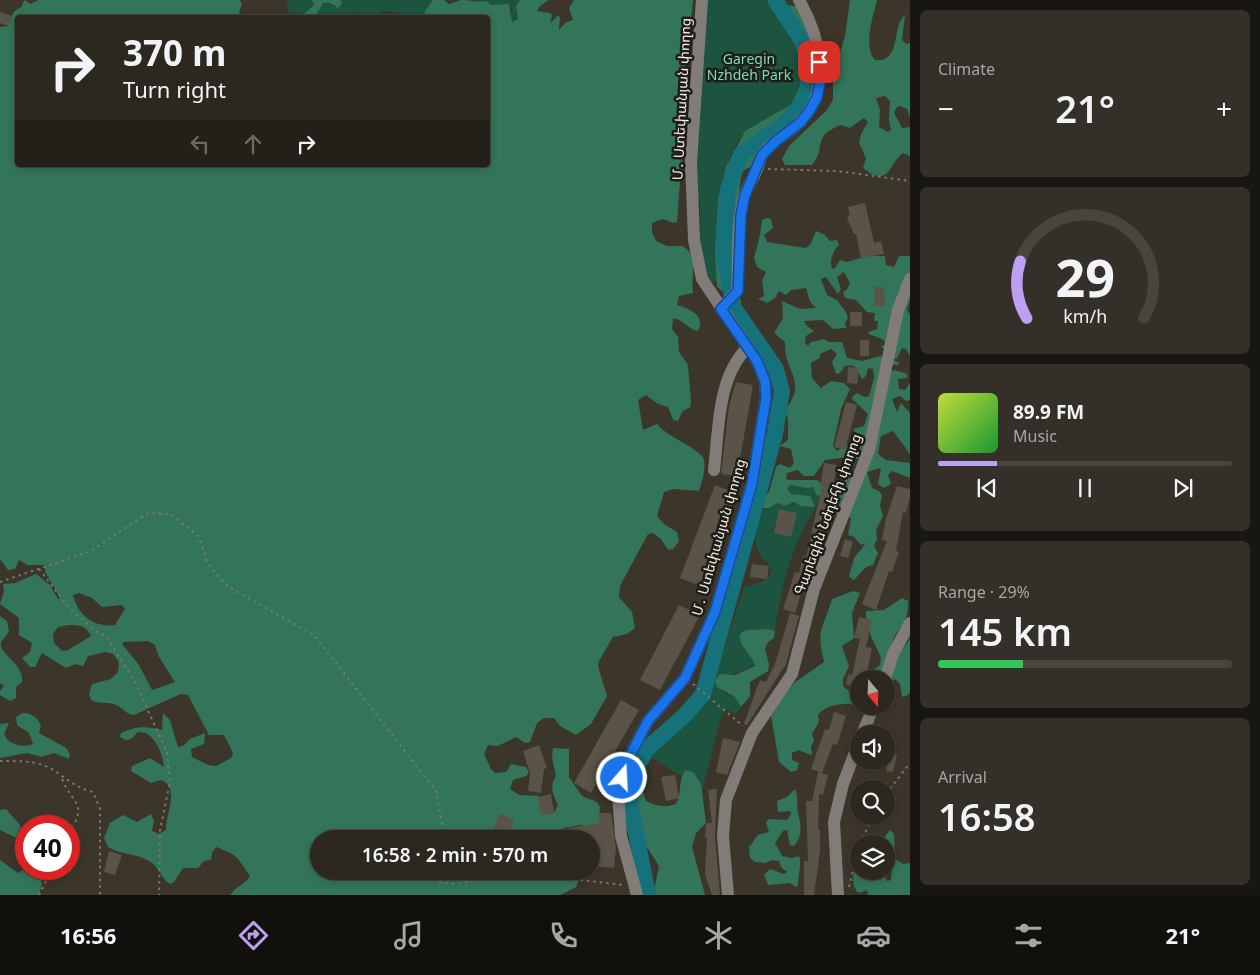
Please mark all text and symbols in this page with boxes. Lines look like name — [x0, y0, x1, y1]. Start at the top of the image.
street label: Մ․ Ստեփանյան փողոց — [667, 17, 695, 181]
text: 370 m — [123, 29, 226, 76]
icon: right — [40, 35, 105, 100]
pin — [798, 41, 840, 83]
icon: arrive — [805, 48, 833, 76]
park label: Garegin Nzhdeh Park — [707, 49, 792, 84]
text: Climate — [938, 58, 995, 80]
text: Turn right — [123, 74, 226, 104]
text: 21° — [1055, 82, 1115, 134]
text: − — [938, 89, 954, 127]
text: + — [1216, 89, 1232, 127]
icon: left — [186, 130, 214, 158]
icon: ahead — [239, 130, 267, 158]
icon: right — [292, 130, 320, 158]
text: 29 — [1055, 241, 1115, 312]
text: km/h — [1063, 304, 1107, 328]
text: 89.9 FM — [1013, 399, 1084, 425]
text: Music — [1013, 425, 1057, 447]
street label: Գարեգին Նժդեհի փողոց — [789, 431, 865, 597]
street label: Մ․ Ստեփանյան փողոց — [686, 456, 750, 618]
icon: previous — [973, 474, 1001, 502]
icon: pause — [1071, 474, 1099, 502]
icon: next — [1169, 474, 1197, 502]
text: Range · 29% — [938, 581, 1030, 603]
text: 145 km — [938, 605, 1072, 657]
north arrow — [850, 670, 895, 715]
map controls — [850, 670, 895, 880]
button: sound — [850, 725, 895, 770]
position arrow — [595, 751, 647, 803]
text: Arrival — [938, 766, 987, 788]
button: search — [850, 780, 895, 825]
text: 16:58 — [938, 790, 1035, 842]
speed limit sign: 40 — [15, 815, 80, 880]
button: layers — [850, 835, 895, 880]
text: 16:58 · 2 min · 570 m — [362, 842, 548, 868]
icon: directions — [236, 918, 271, 953]
icon: music — [391, 918, 426, 953]
icon: phone — [546, 918, 581, 953]
icon: climate — [701, 918, 736, 953]
icon: car — [856, 918, 891, 953]
icon: filters — [1011, 918, 1046, 953]
text: 16:56 — [60, 920, 116, 950]
text: 21° — [1165, 920, 1200, 950]

